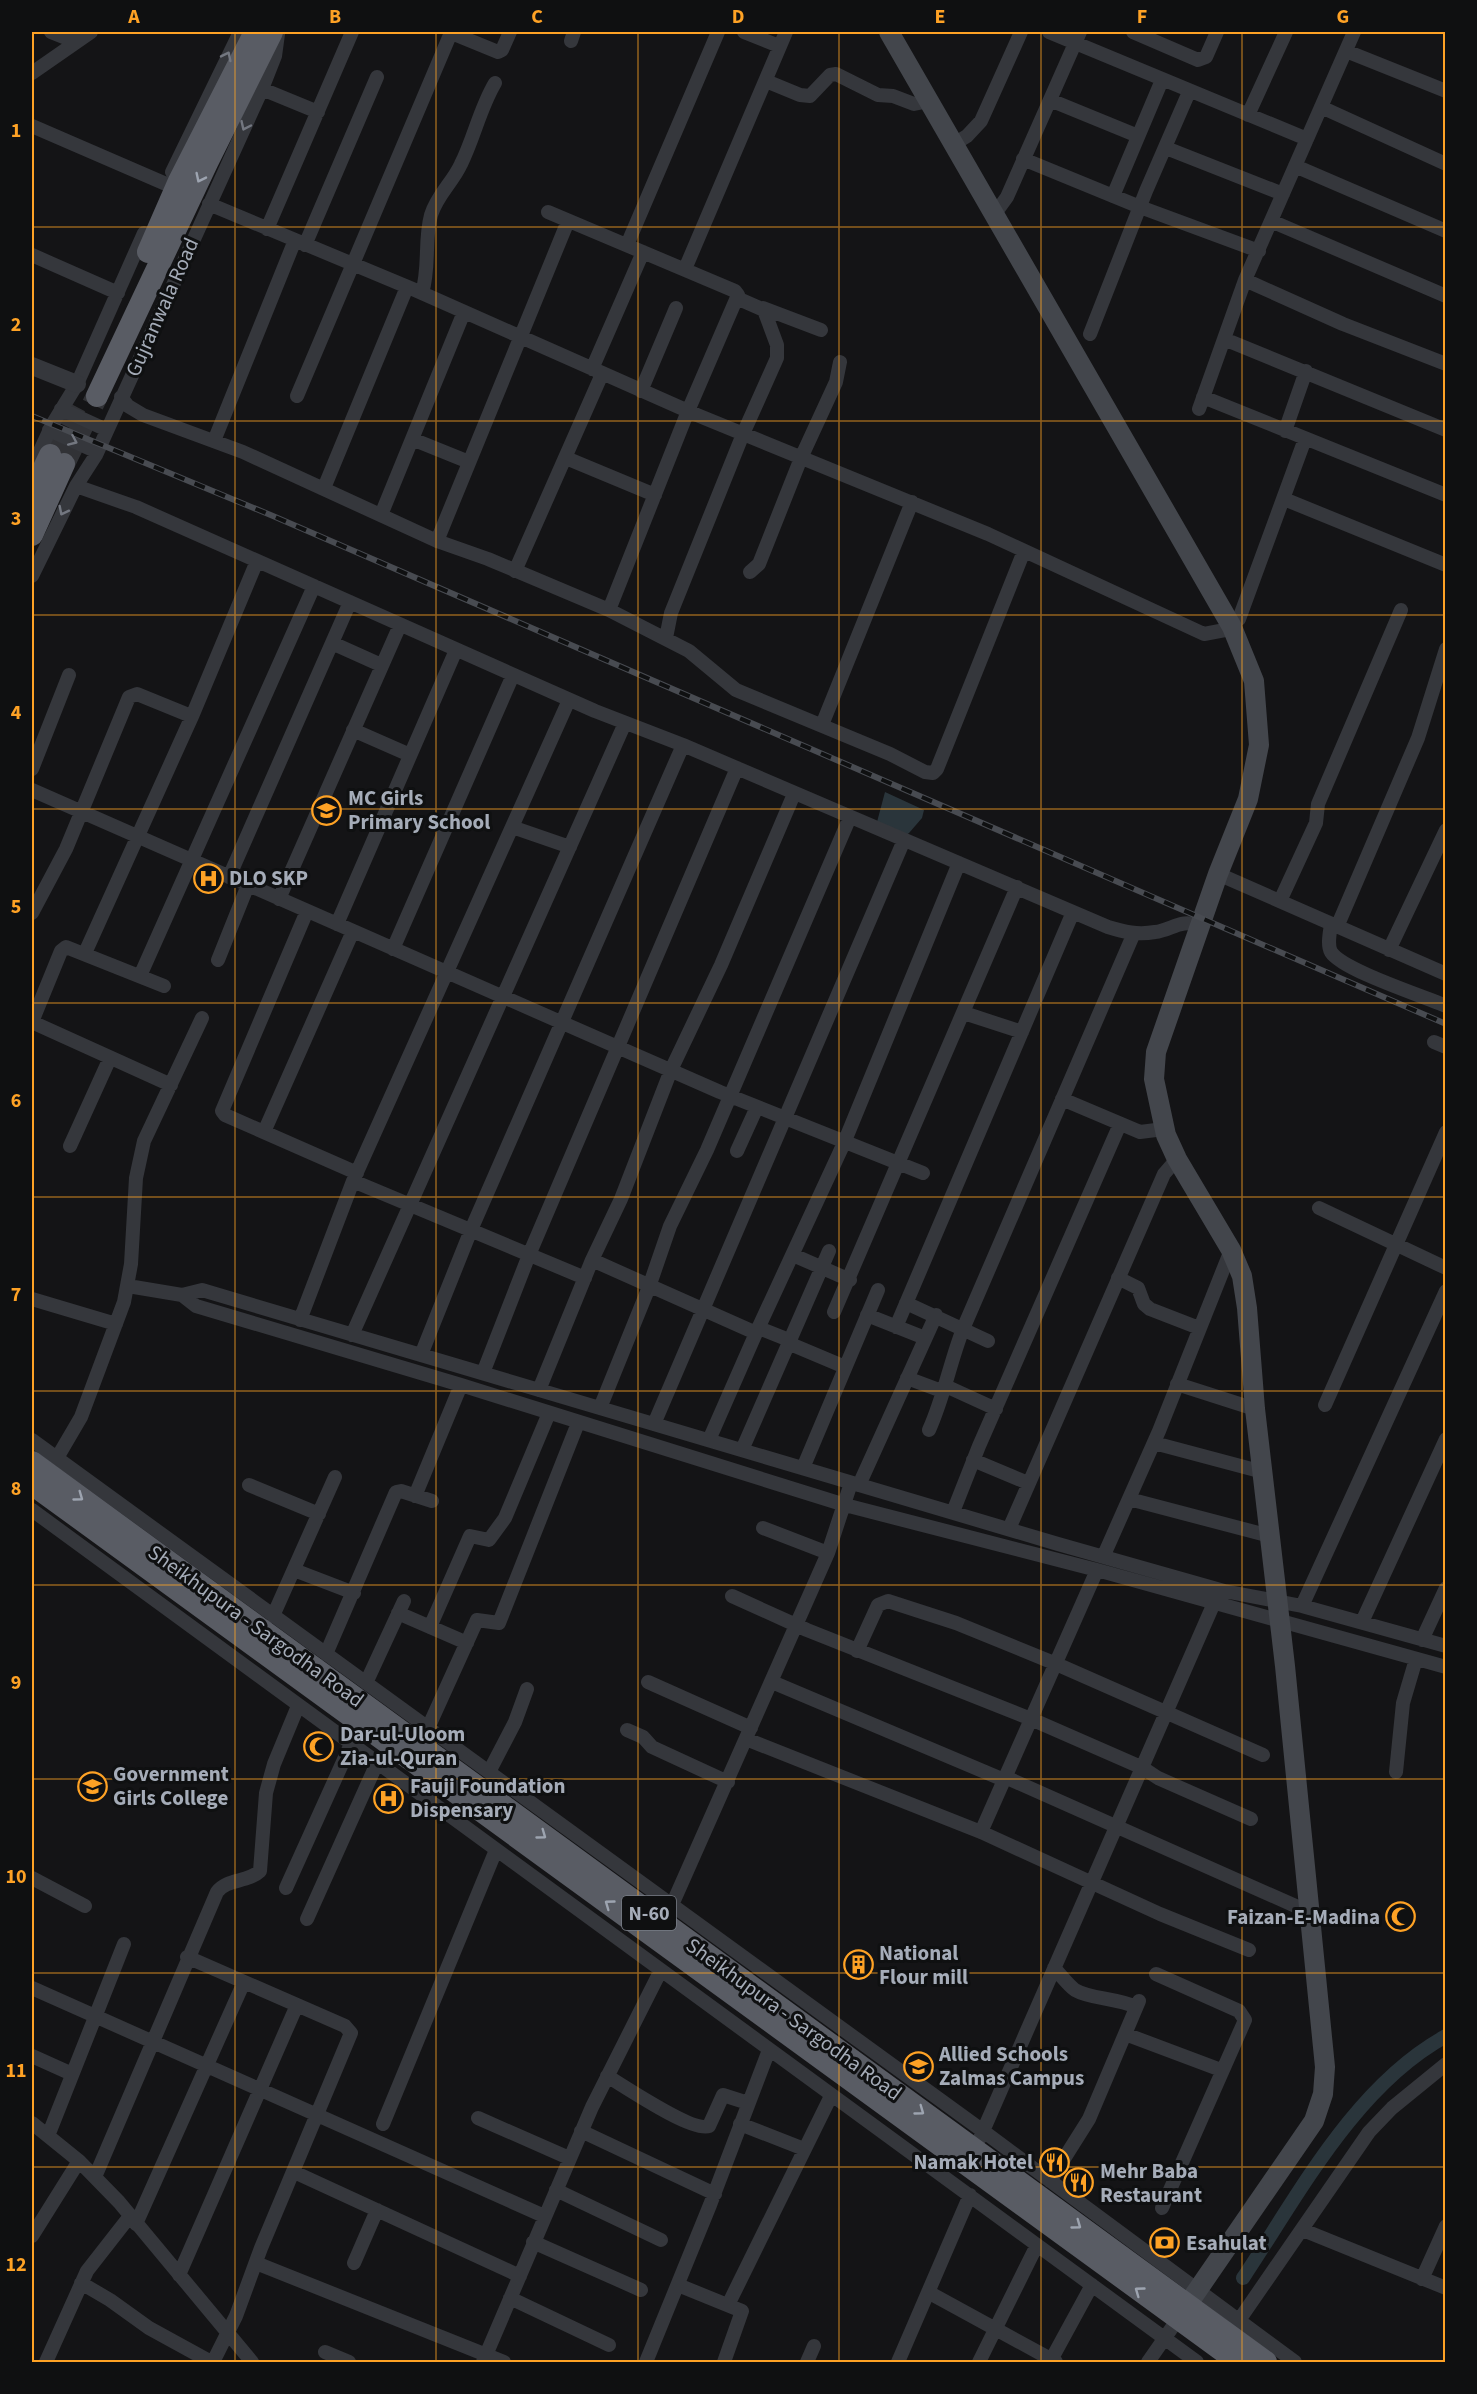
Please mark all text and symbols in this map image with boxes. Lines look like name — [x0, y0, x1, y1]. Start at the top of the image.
text: A — [127, 3, 140, 31]
text: B — [329, 3, 341, 31]
text: C — [531, 3, 543, 31]
text: D — [732, 3, 744, 31]
text: E — [935, 3, 945, 31]
text: F — [1137, 3, 1147, 31]
text: G — [1337, 3, 1349, 31]
one-way arrow — [220, 51, 232, 62]
text: 1 — [11, 117, 21, 145]
one-way arrow — [240, 119, 252, 130]
one-way arrow — [195, 171, 207, 182]
street label: Gujranwala Road — [118, 233, 206, 381]
text: 2 — [11, 311, 21, 339]
one-way arrow — [67, 434, 78, 446]
one-way arrow — [59, 504, 71, 515]
text: 3 — [11, 505, 21, 533]
text: 4 — [11, 699, 22, 727]
place label: MC Girls Primary School — [348, 783, 490, 837]
school or university icon: MC Girls Primary School — [311, 794, 343, 826]
hospital icon: DLO SKP — [192, 862, 224, 894]
place label: DLO SKP — [229, 863, 308, 893]
text: 5 — [11, 893, 21, 921]
text: 6 — [11, 1087, 21, 1115]
text: 7 — [11, 1281, 21, 1309]
text: 8 — [11, 1475, 21, 1503]
one-way arrow — [72, 1490, 83, 1501]
street label: Sheikhupura - Sargodha Road — [142, 1537, 370, 1715]
text: 9 — [11, 1669, 21, 1697]
place label: Dar-ul-Uloom Zia-ul-Quran — [340, 1719, 465, 1773]
mosque icon: Dar-ul-Uloom Zia-ul-Quran — [303, 1730, 335, 1762]
place label: Government Girls College — [113, 1759, 229, 1813]
school or university icon: Government Girls College — [76, 1770, 108, 1802]
place label: Fauji Foundation Dispensary — [410, 1771, 565, 1825]
hospital icon: Fauji Foundation Dispensary — [373, 1782, 405, 1814]
one-way arrow — [535, 1827, 546, 1838]
text: 10 — [5, 1863, 27, 1891]
road number: N-60 — [622, 1896, 676, 1930]
one-way arrow — [604, 1901, 615, 1912]
mosque icon: Faizan-E-Madina — [1385, 1901, 1417, 1933]
place label: Faizan-E-Madina — [1227, 1902, 1380, 1932]
street label: Sheikhupura - Sargodha Road — [680, 1930, 908, 2108]
place label: National Flour mill — [879, 1938, 968, 1992]
building icon: National Flour mill — [842, 1949, 874, 1981]
place label: Allied Schools Zalmas Campus — [938, 2039, 1084, 2093]
school or university icon: Allied Schools Zalmas Campus — [902, 2050, 934, 2082]
text: 11 — [5, 2057, 27, 2085]
one-way arrow — [913, 2103, 924, 2114]
restaurant icon: Namak Hotel — [1038, 2146, 1070, 2178]
place label: Namak Hotel — [913, 2147, 1033, 2177]
place label: Mehr Baba Restaurant — [1100, 2156, 1202, 2210]
restaurant icon: Mehr Baba Restaurant — [1063, 2167, 1095, 2199]
one-way arrow — [1071, 2218, 1082, 2229]
bank icon: Esahulat — [1149, 2227, 1181, 2259]
place label: Esahulat — [1186, 2228, 1267, 2258]
text: 12 — [5, 2251, 27, 2279]
one-way arrow — [1135, 2288, 1146, 2299]

